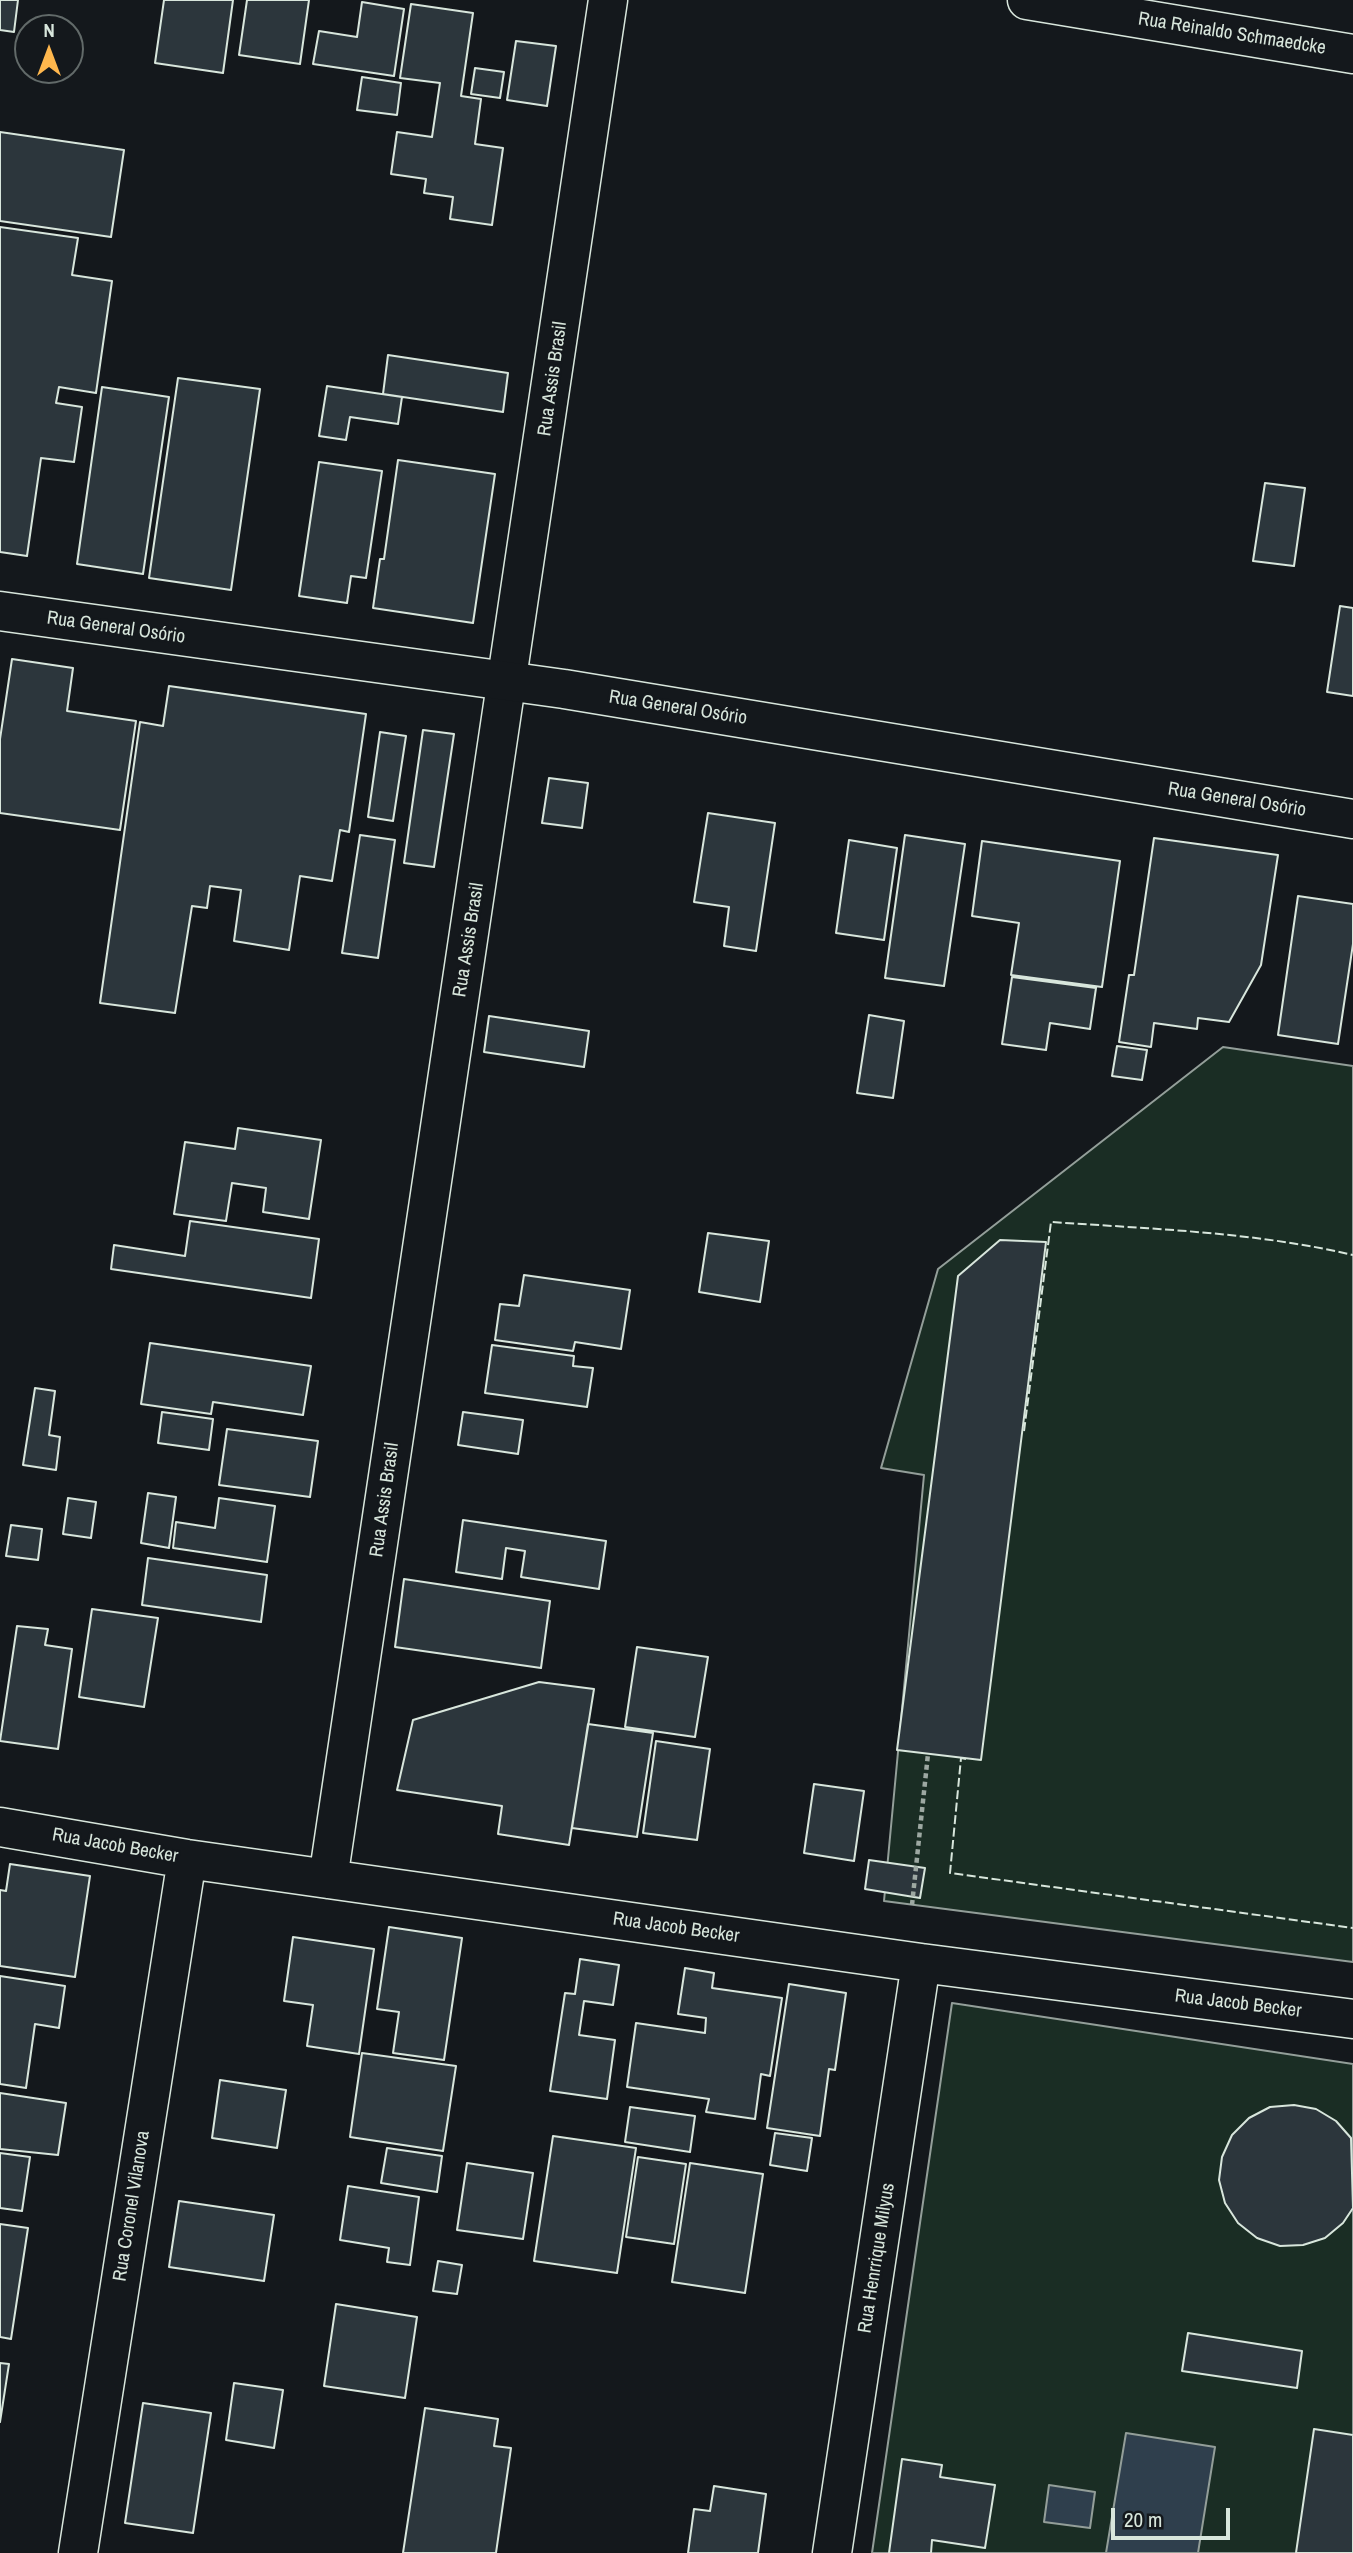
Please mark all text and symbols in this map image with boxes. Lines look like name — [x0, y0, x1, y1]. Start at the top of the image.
street label: Rua Reinaldo Schmaedcke — [1137, 8, 1327, 60]
north arrow — [14, 14, 84, 84]
text: N — [43, 17, 55, 43]
street label: Rua Assis Brasil — [534, 320, 572, 438]
street label: Rua General Osório — [45, 607, 187, 649]
street label: Rua General Osório — [607, 686, 749, 730]
street label: Rua General Osório — [1166, 778, 1308, 822]
street label: Rua Assis Brasil — [449, 881, 489, 999]
street label: Rua Assis Brasil — [366, 1441, 404, 1559]
street label: Rua Jacob Becker — [50, 1824, 180, 1868]
street label: Rua Jacob Becker — [611, 1908, 741, 1948]
street label: Rua Jacob Becker — [1173, 1985, 1303, 2023]
street label: Rua Coronel Vilanova — [109, 2129, 155, 2283]
street label: Rua Henrrique Milyus — [854, 2181, 900, 2335]
scale bar — [1115, 2494, 1234, 2538]
text: 20 m — [1124, 2505, 1162, 2534]

